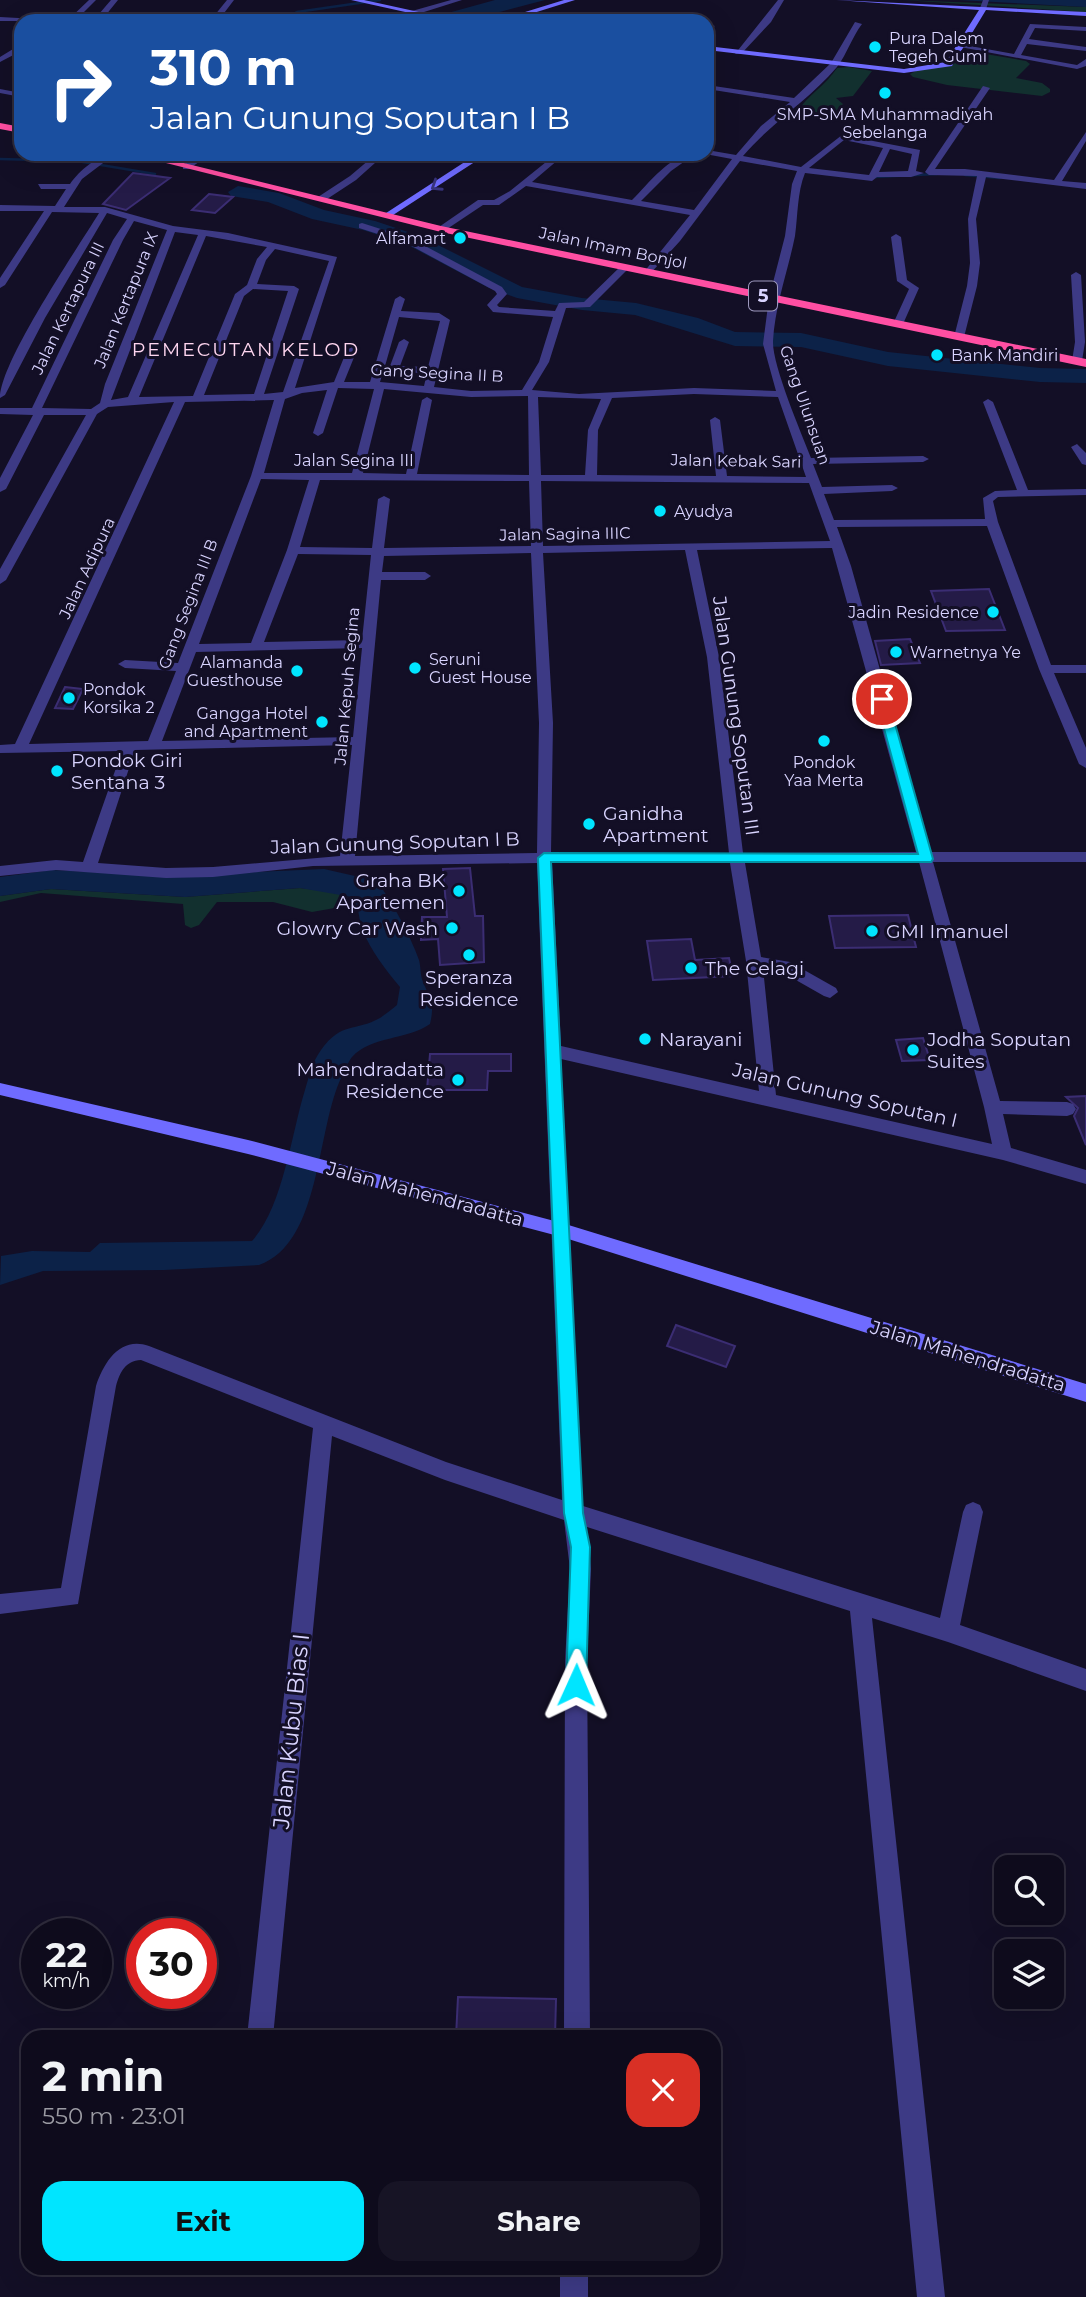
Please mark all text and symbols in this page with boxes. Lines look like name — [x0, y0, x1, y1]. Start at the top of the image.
place label: Pura Dalem Tegeh Gumi — [889, 29, 987, 66]
text: 310 m — [150, 38, 297, 97]
marker: Pura Dalem Tegeh Gumi — [867, 39, 883, 55]
icon: right — [35, 42, 126, 133]
marker: SMP-SMA Muhammadiyah Sebelanga — [877, 85, 893, 101]
text: Jalan Gunung Soputan I B — [150, 98, 570, 137]
place label: SMP-SMA Muhammadiyah Sebelanga — [777, 105, 993, 142]
one-way arrow — [431, 177, 444, 190]
street label: Jalan Imam Bonjol — [537, 223, 688, 273]
street label: Jalan Kertapura IX — [90, 229, 162, 372]
place label: Alfamart — [376, 229, 446, 248]
marker: Alfamart — [452, 230, 468, 246]
street label: Jalan Kertapura III — [27, 239, 108, 378]
road number: 5 — [749, 282, 777, 310]
district label: PEMECUTAN KELOD — [132, 338, 360, 361]
street label: Gang Ulunsuan — [776, 343, 834, 467]
place label: Bank Mandiri — [951, 346, 1058, 365]
marker: Bank Mandiri — [929, 347, 945, 363]
street label: Gang Segina II B — [370, 360, 504, 386]
street label: Jalan Kebak Sari — [669, 450, 802, 472]
street label: Jalan Segina III — [293, 451, 414, 470]
place label: Ayudya — [674, 502, 733, 521]
marker: Ayudya — [652, 503, 668, 519]
street label: Jalan Adipura — [55, 514, 119, 623]
street label: Jalan Sagina IIIC — [498, 523, 631, 545]
street label: Gang Segina III B — [154, 536, 222, 672]
street label: Jalan Gunung Soputan III — [708, 594, 764, 837]
place label: Jadin Residence — [847, 603, 979, 622]
marker: Jadin Residence — [985, 604, 1001, 620]
street label: Jalan Kepuh Segina — [331, 606, 363, 767]
place label: Warnetnya Ye — [910, 643, 1021, 662]
marker: Warnetnya Ye — [888, 644, 904, 660]
place label: Seruni Guest House — [429, 650, 532, 687]
place label: Alamanda Guesthouse — [187, 653, 283, 690]
marker: Seruni Guest House — [407, 660, 423, 676]
marker: Alamanda Guesthouse — [289, 663, 305, 679]
pin — [852, 669, 912, 729]
place label: Pondok Korsika 2 — [83, 680, 155, 717]
icon: arrive — [863, 680, 901, 718]
marker: Pondok Korsika 2 — [61, 690, 77, 706]
place label: Gangga Hotel and Apartment — [184, 704, 309, 741]
marker: Gangga Hotel and Apartment — [314, 714, 330, 730]
marker: Pondok Yaa Merta — [816, 733, 832, 749]
place label: Pondok Giri Sentana 3 — [71, 749, 183, 794]
place label: Pondok Yaa Merta — [784, 753, 864, 790]
marker: Pondok Giri Sentana 3 — [49, 763, 65, 779]
place label: Ganidha Apartment — [603, 802, 709, 847]
marker: Ganidha Apartment — [581, 816, 597, 832]
street label: Jalan Gunung Soputan I B — [269, 827, 520, 859]
place label: Graha BK Apartemen — [336, 869, 445, 914]
marker: Graha BK Apartemen — [451, 883, 467, 899]
place label: Glowry Car Wash — [277, 917, 438, 940]
marker: Glowry Car Wash — [444, 920, 460, 936]
place label: GMI Imanuel — [886, 920, 1009, 943]
marker: GMI Imanuel — [864, 923, 880, 939]
marker: Speranza Residence — [461, 947, 477, 963]
place label: The Celagi — [705, 957, 804, 980]
marker: The Celagi — [683, 960, 699, 976]
place label: Speranza Residence — [420, 966, 518, 1011]
place label: Narayani — [659, 1028, 742, 1051]
place label: Jodha Soputan Suites — [926, 1028, 1071, 1073]
marker: Narayani — [637, 1031, 653, 1047]
marker: Jodha Soputan Suites — [905, 1042, 921, 1058]
place label: Mahendradatta Residence — [296, 1058, 444, 1103]
street label: Jalan Gunung Soputan I — [729, 1058, 960, 1132]
marker: Mahendradatta Residence — [450, 1072, 466, 1088]
street label: Jalan Mahendradatta — [323, 1156, 526, 1231]
street label: Jalan Mahendradatta — [867, 1315, 1068, 1397]
street label: Jalan Kubu Bias I — [267, 1632, 315, 1831]
position arrow — [539, 1648, 613, 1722]
map controls — [994, 1855, 1064, 2009]
button: search — [994, 1855, 1064, 1925]
speed limit sign: 30 — [126, 1918, 217, 2009]
text: 22 — [46, 1933, 87, 1976]
button: layers — [994, 1939, 1064, 2009]
text: km/h — [42, 1970, 91, 1992]
text: 2 min — [42, 2050, 164, 2102]
button: close — [626, 2053, 700, 2127]
text: 550 m · 23:01 — [42, 2102, 186, 2130]
button: Exit — [42, 2181, 364, 2261]
button: Share — [378, 2181, 700, 2261]

